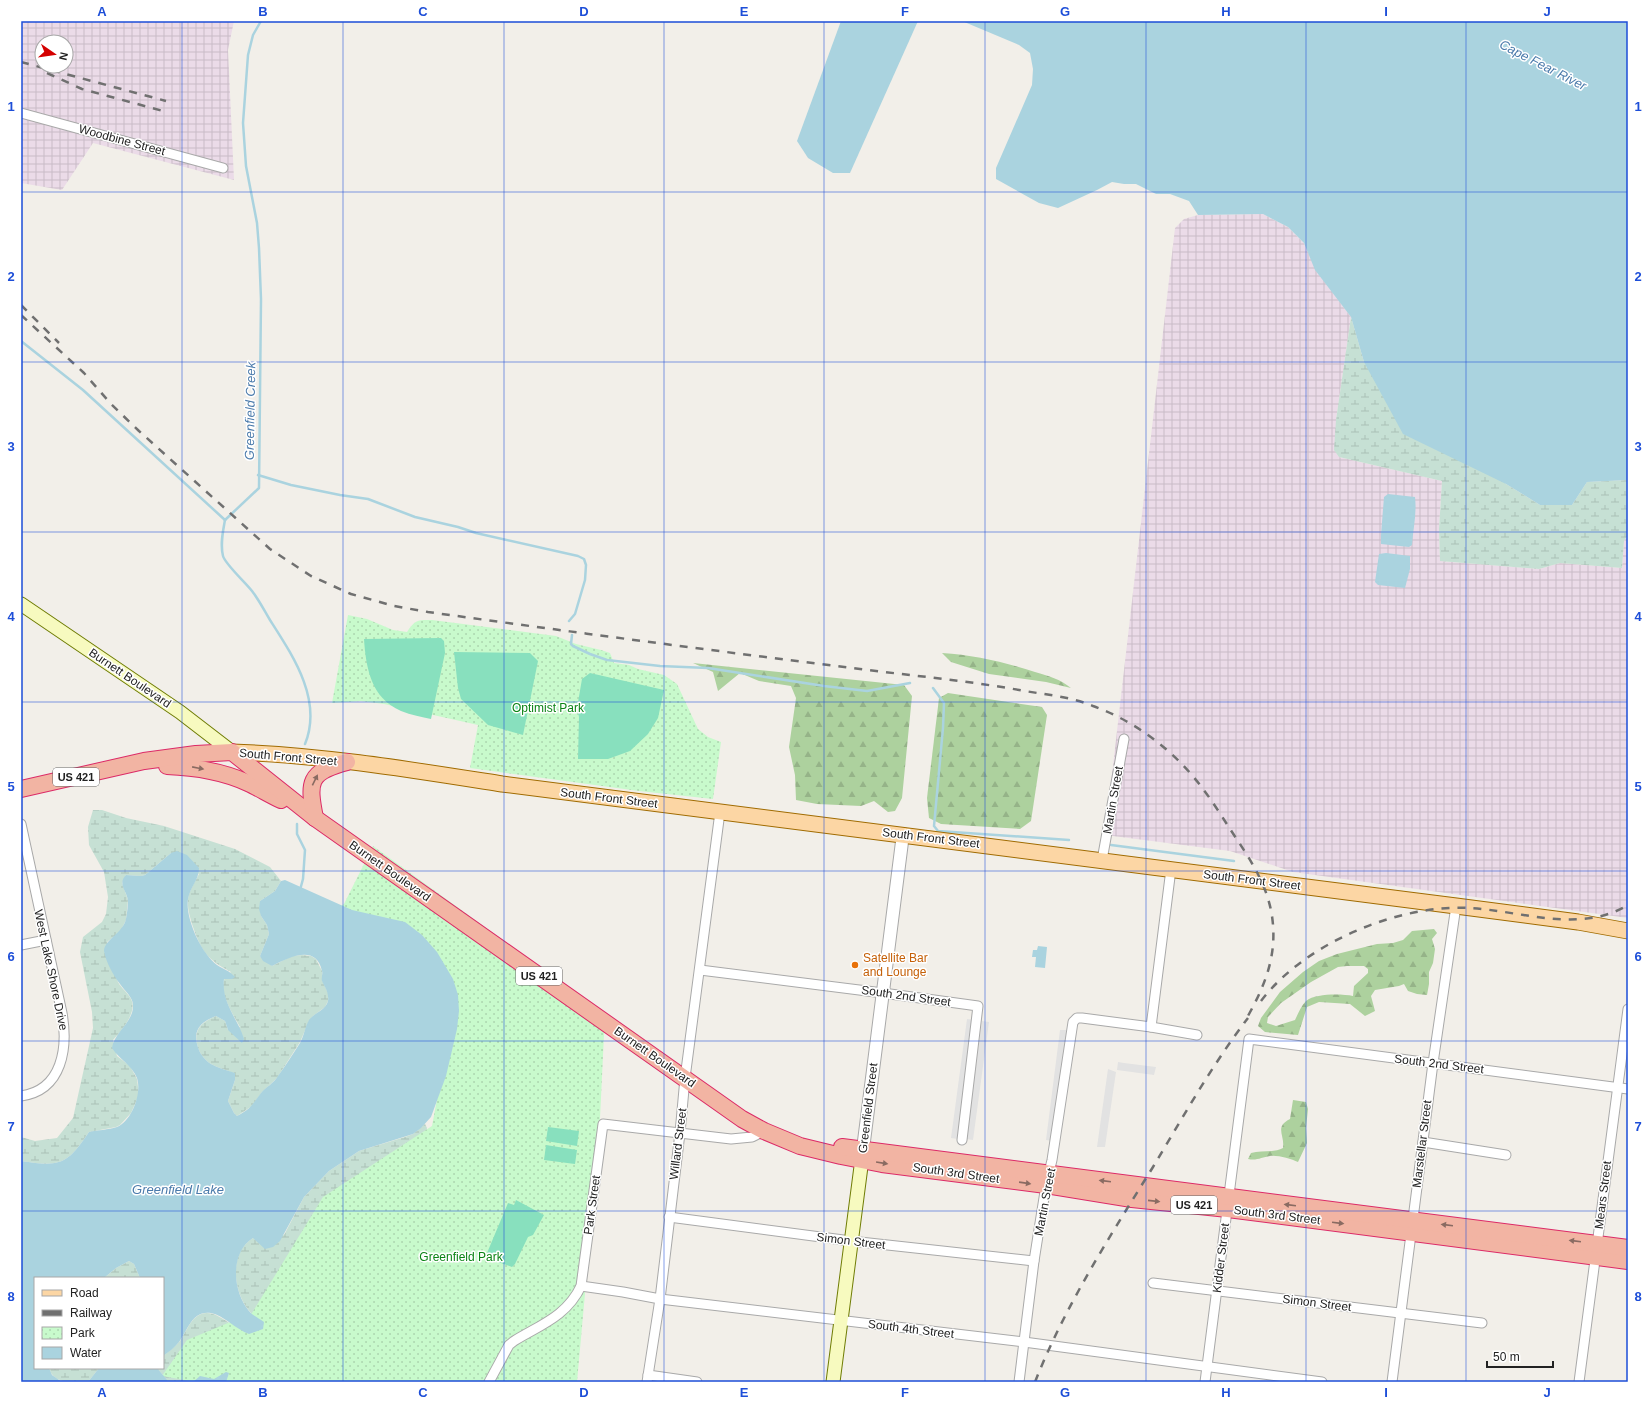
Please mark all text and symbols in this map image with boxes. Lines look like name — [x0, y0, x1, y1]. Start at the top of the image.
text: A — [97, 4, 107, 19]
text: B — [258, 4, 268, 19]
text: C — [418, 4, 428, 19]
text: D — [579, 4, 589, 19]
text: E — [740, 4, 749, 19]
text: F — [901, 4, 909, 19]
text: G — [1060, 4, 1070, 19]
text: H — [1221, 4, 1231, 19]
text: I — [1384, 4, 1388, 19]
text: J — [1543, 4, 1551, 19]
north arrow — [34, 34, 74, 74]
water label: Cape Fear River — [1497, 37, 1589, 94]
text: N — [57, 51, 70, 62]
text: 1 — [7, 99, 15, 114]
text: 1 — [1634, 99, 1642, 114]
street label: Woodbine Street — [77, 122, 168, 158]
text: 2 — [7, 269, 15, 284]
text: 2 — [1634, 269, 1642, 284]
water label: Greenfield Creek — [242, 360, 258, 460]
text: 3 — [7, 439, 15, 454]
text: 3 — [1634, 439, 1642, 454]
text: 4 — [7, 609, 15, 624]
text: 4 — [1634, 609, 1642, 624]
street label: Burnett Boulevard — [86, 645, 174, 711]
park label: Optimist Park — [512, 701, 585, 715]
street label: South Front Street — [239, 746, 338, 768]
street label: Martin Street — [1100, 764, 1126, 835]
one-way arrow — [192, 766, 204, 772]
road number: US 421 — [53, 768, 99, 786]
one-way arrow — [312, 774, 318, 786]
text: 5 — [7, 779, 15, 794]
text: 5 — [1634, 779, 1642, 794]
street label: South Front Street — [559, 785, 659, 811]
street label: South Front Street — [881, 825, 981, 851]
street label: Burnett Boulevard — [347, 838, 433, 904]
street label: South Front Street — [1202, 867, 1302, 893]
street label: West Lake Shore Drive — [31, 908, 71, 1032]
text: 6 — [7, 949, 15, 964]
text: 6 — [1634, 949, 1642, 964]
place label: Satellite Bar and Lounge — [863, 951, 928, 979]
marker: Satellite Bar and Lounge — [850, 960, 860, 970]
road number: US 421 — [516, 967, 562, 985]
street label: South 2nd Street — [860, 983, 952, 1009]
street label: Burnett Boulevard — [612, 1024, 698, 1090]
street label: South 2nd Street — [1393, 1052, 1485, 1077]
street label: Greenfield Street — [856, 1061, 881, 1154]
street label: Marstellar Street — [1410, 1099, 1434, 1189]
street label: Willard Street — [667, 1107, 689, 1181]
text: 7 — [7, 1119, 15, 1134]
text: 7 — [1634, 1119, 1642, 1134]
street label: Mears Street — [1592, 1159, 1614, 1230]
street label: South 3rd Street — [912, 1160, 1001, 1186]
one-way arrow — [876, 1161, 888, 1167]
street label: Martin Street — [1032, 1166, 1059, 1237]
street label: Park Street — [581, 1174, 603, 1236]
one-way arrow — [1099, 1177, 1111, 1184]
one-way arrow — [1019, 1180, 1031, 1186]
water label: Greenfield Lake — [132, 1182, 224, 1197]
road number: US 421 — [1171, 1196, 1217, 1214]
one-way arrow — [1148, 1198, 1160, 1204]
one-way arrow — [1284, 1202, 1296, 1208]
street label: South 3rd Street — [1233, 1203, 1322, 1227]
one-way arrow — [1332, 1220, 1344, 1226]
street label: Kidder Street — [1210, 1222, 1232, 1294]
one-way arrow — [1440, 1222, 1453, 1228]
street label: Simon Street — [816, 1230, 887, 1252]
one-way arrow — [1569, 1238, 1582, 1244]
park label: Greenfield Park — [419, 1250, 504, 1264]
legend — [34, 1277, 164, 1369]
text: Road — [70, 1286, 99, 1300]
text: 8 — [7, 1289, 15, 1304]
text: 8 — [1634, 1289, 1642, 1304]
street label: Simon Street — [1282, 1292, 1353, 1314]
text: Railway — [70, 1306, 112, 1320]
street label: South 4th Street — [867, 1317, 956, 1341]
text: Park — [70, 1326, 96, 1340]
scale bar — [1487, 1343, 1553, 1369]
text: Water — [70, 1346, 102, 1360]
text: 50 m — [1493, 1350, 1520, 1364]
text: A — [97, 1385, 107, 1400]
text: B — [258, 1385, 268, 1400]
text: C — [418, 1385, 428, 1400]
text: D — [579, 1385, 589, 1400]
text: E — [740, 1385, 749, 1400]
text: F — [901, 1385, 909, 1400]
text: G — [1060, 1385, 1070, 1400]
text: H — [1221, 1385, 1231, 1400]
text: I — [1384, 1385, 1388, 1400]
text: J — [1543, 1385, 1551, 1400]

